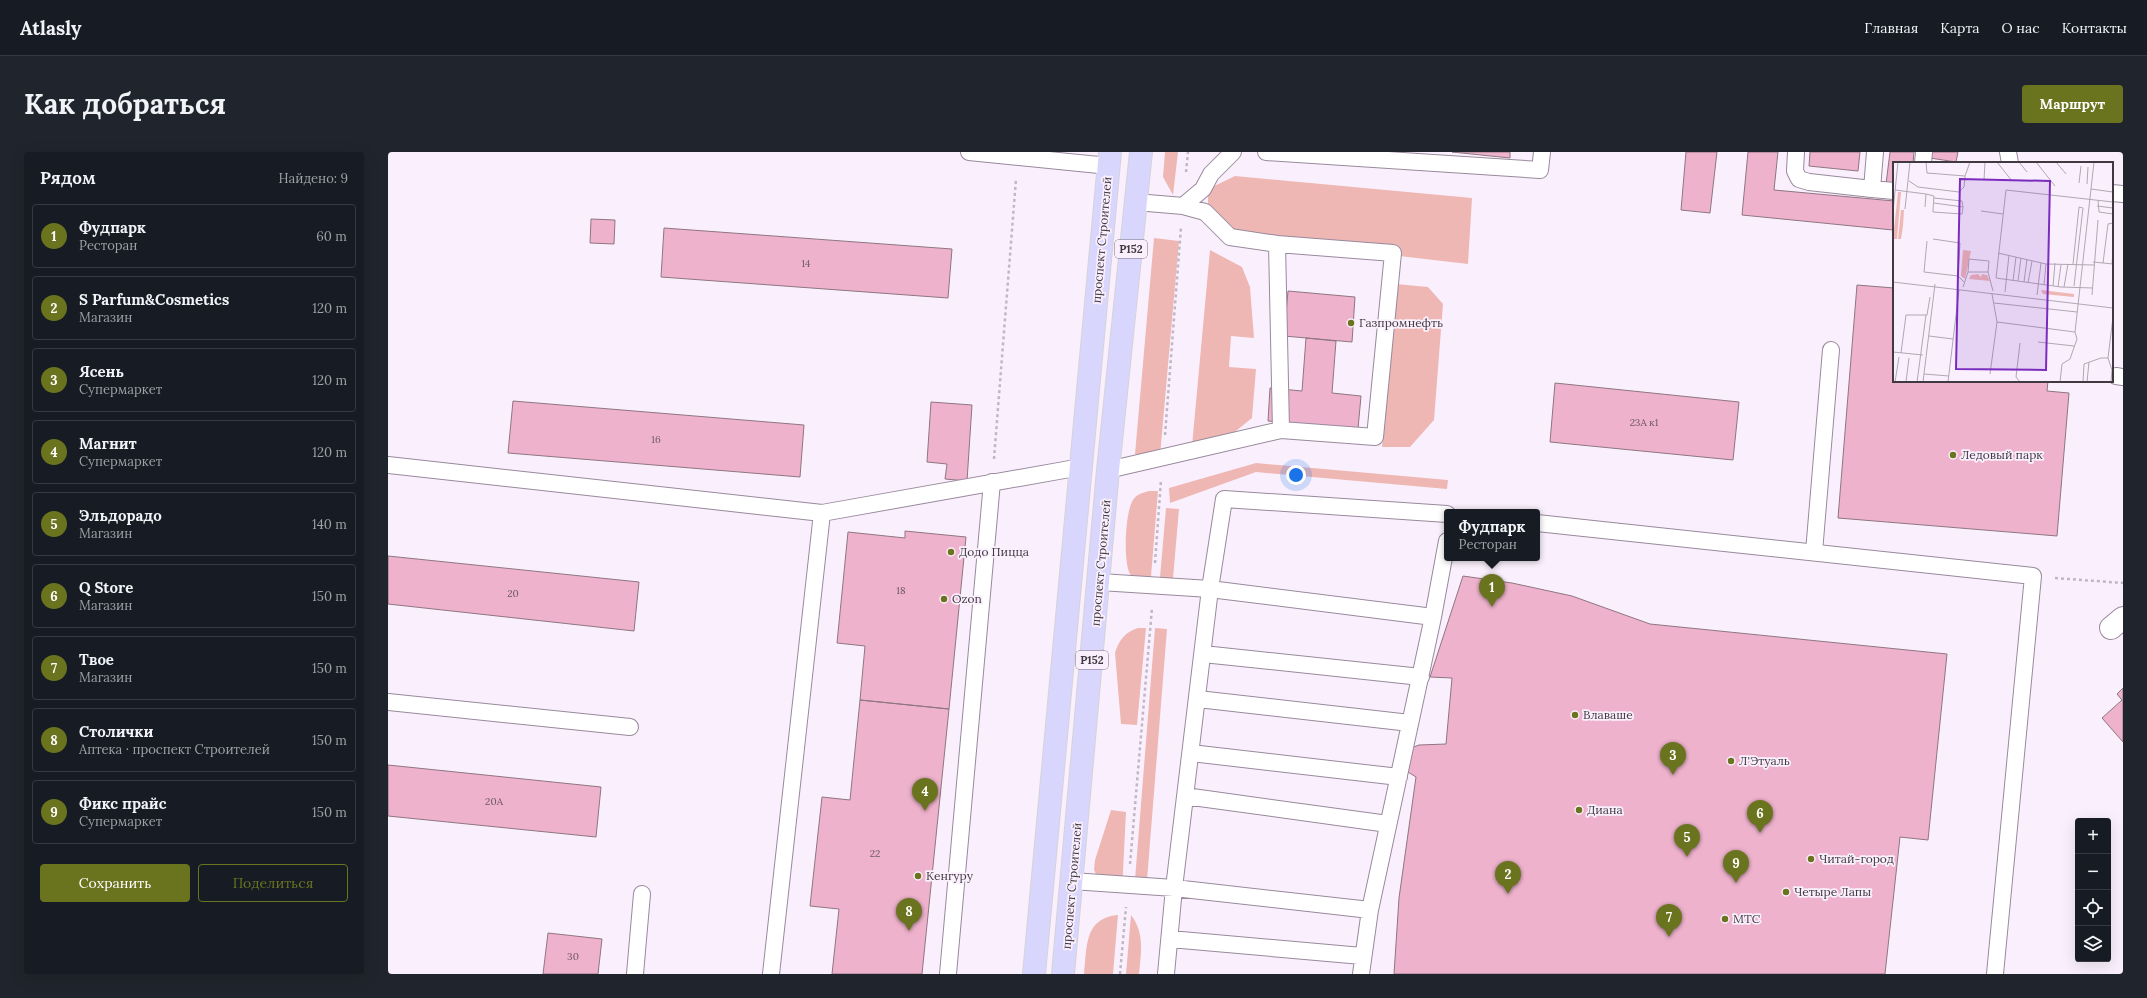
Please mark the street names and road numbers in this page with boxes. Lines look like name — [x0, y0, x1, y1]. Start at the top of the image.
street label: проспект Строителей — [1088, 176, 1115, 304]
road number: Р152 — [1115, 240, 1147, 258]
street label: проспект Строителей — [1087, 499, 1114, 627]
road number: Р152 — [1076, 651, 1108, 669]
street label: проспект Строителей — [1058, 822, 1085, 950]

